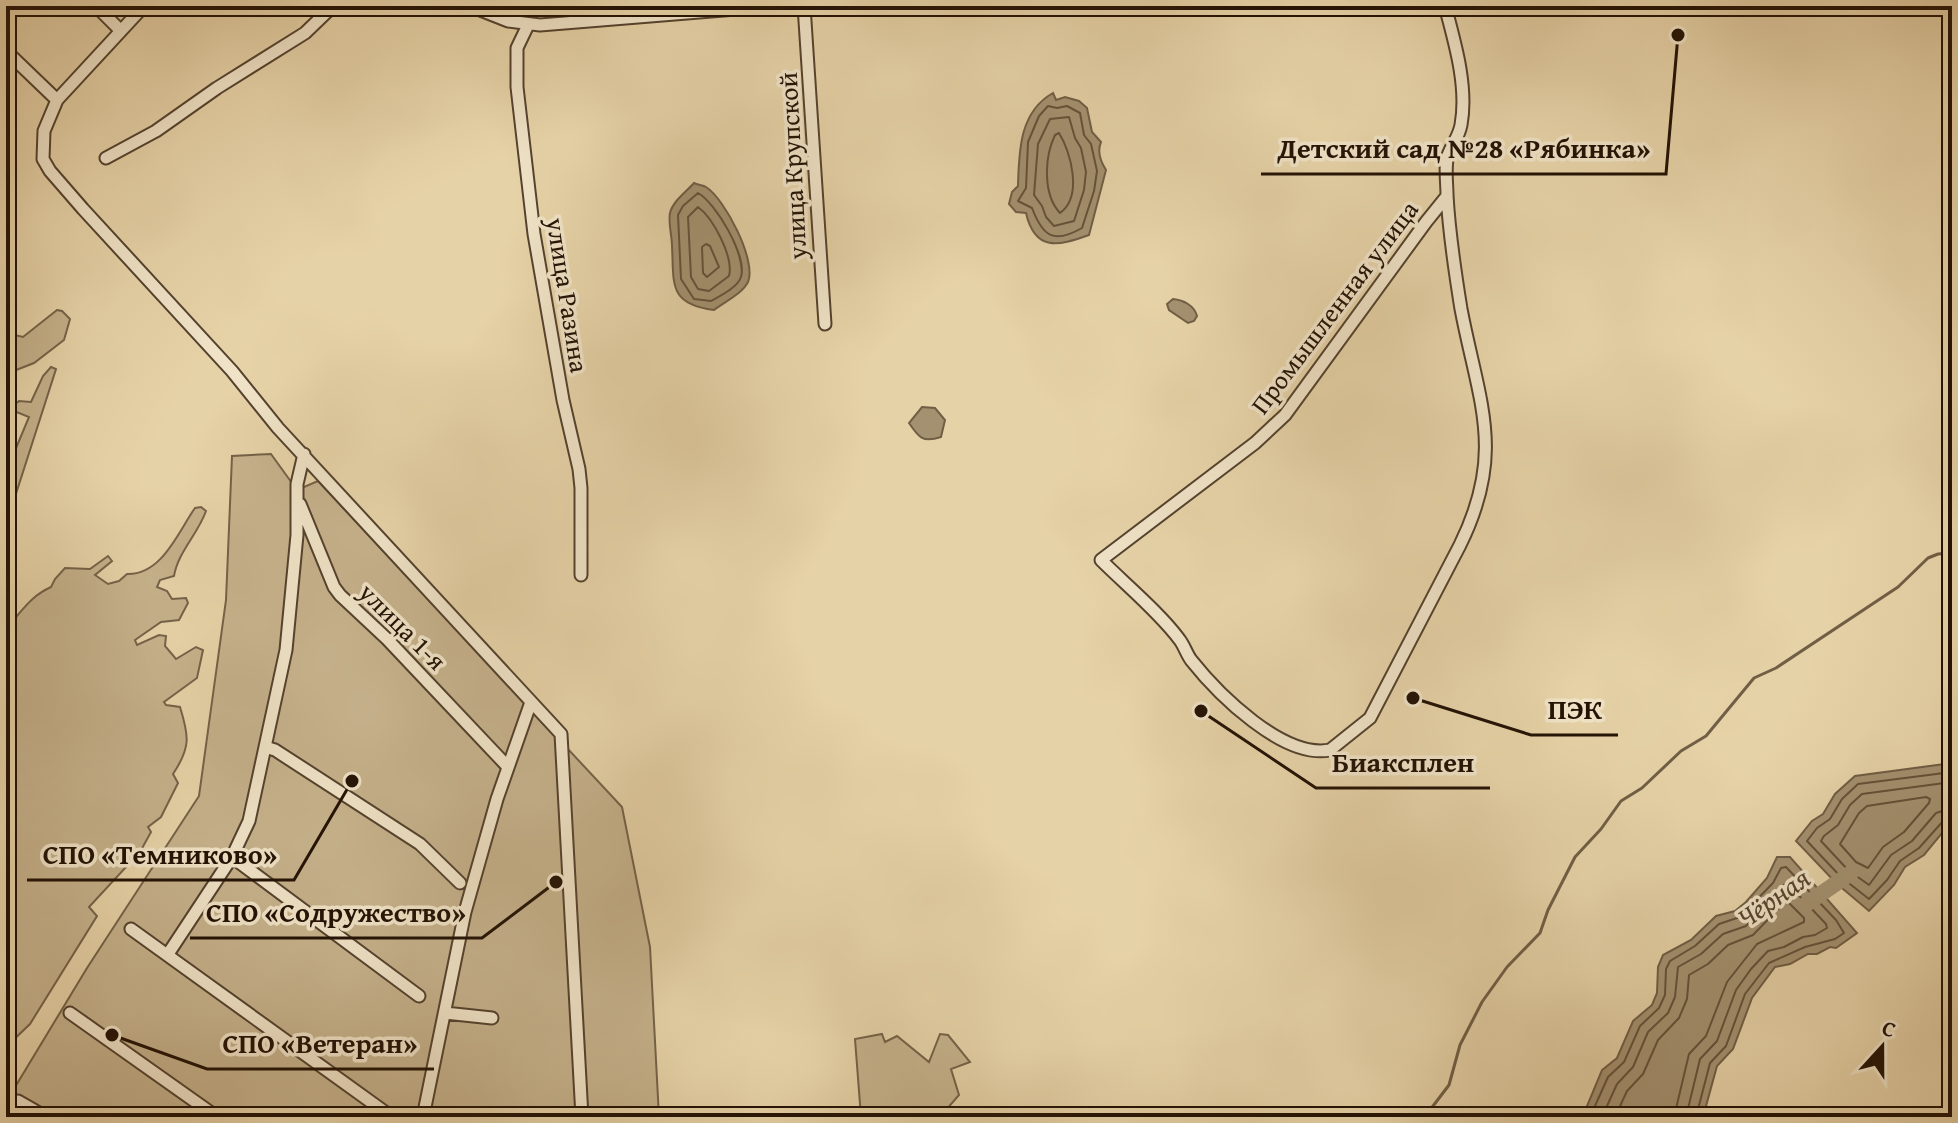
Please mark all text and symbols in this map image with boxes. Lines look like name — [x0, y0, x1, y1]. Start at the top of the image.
street label: улица Крупской — [768, 71, 816, 262]
callout: Детский сад №28 «Рябинка» — [1261, 122, 1666, 174]
text: Детский сад №28 «Рябинка» — [1277, 127, 1650, 168]
street label: Промышленная улица — [1241, 191, 1428, 422]
street label: улица Разина — [536, 214, 600, 376]
street label: улица 1-я — [349, 572, 456, 679]
callout: ПЭК — [1531, 683, 1618, 735]
text: ПЭК — [1548, 688, 1603, 729]
callout: Биаксплен — [1316, 736, 1490, 788]
text: Биаксплен — [1332, 741, 1474, 782]
callout: СПО «Темниково» — [27, 828, 294, 880]
text: СПО «Темниково» — [43, 833, 277, 874]
water label: Чёрная — [1728, 857, 1818, 937]
callout: СПО «Содружество» — [190, 886, 482, 938]
text: СПО «Содружество» — [206, 891, 466, 932]
north arrow — [1842, 1007, 1922, 1087]
text: С — [1878, 1011, 1901, 1045]
callout: СПО «Ветеран» — [207, 1017, 434, 1069]
text: СПО «Ветеран» — [222, 1022, 418, 1063]

